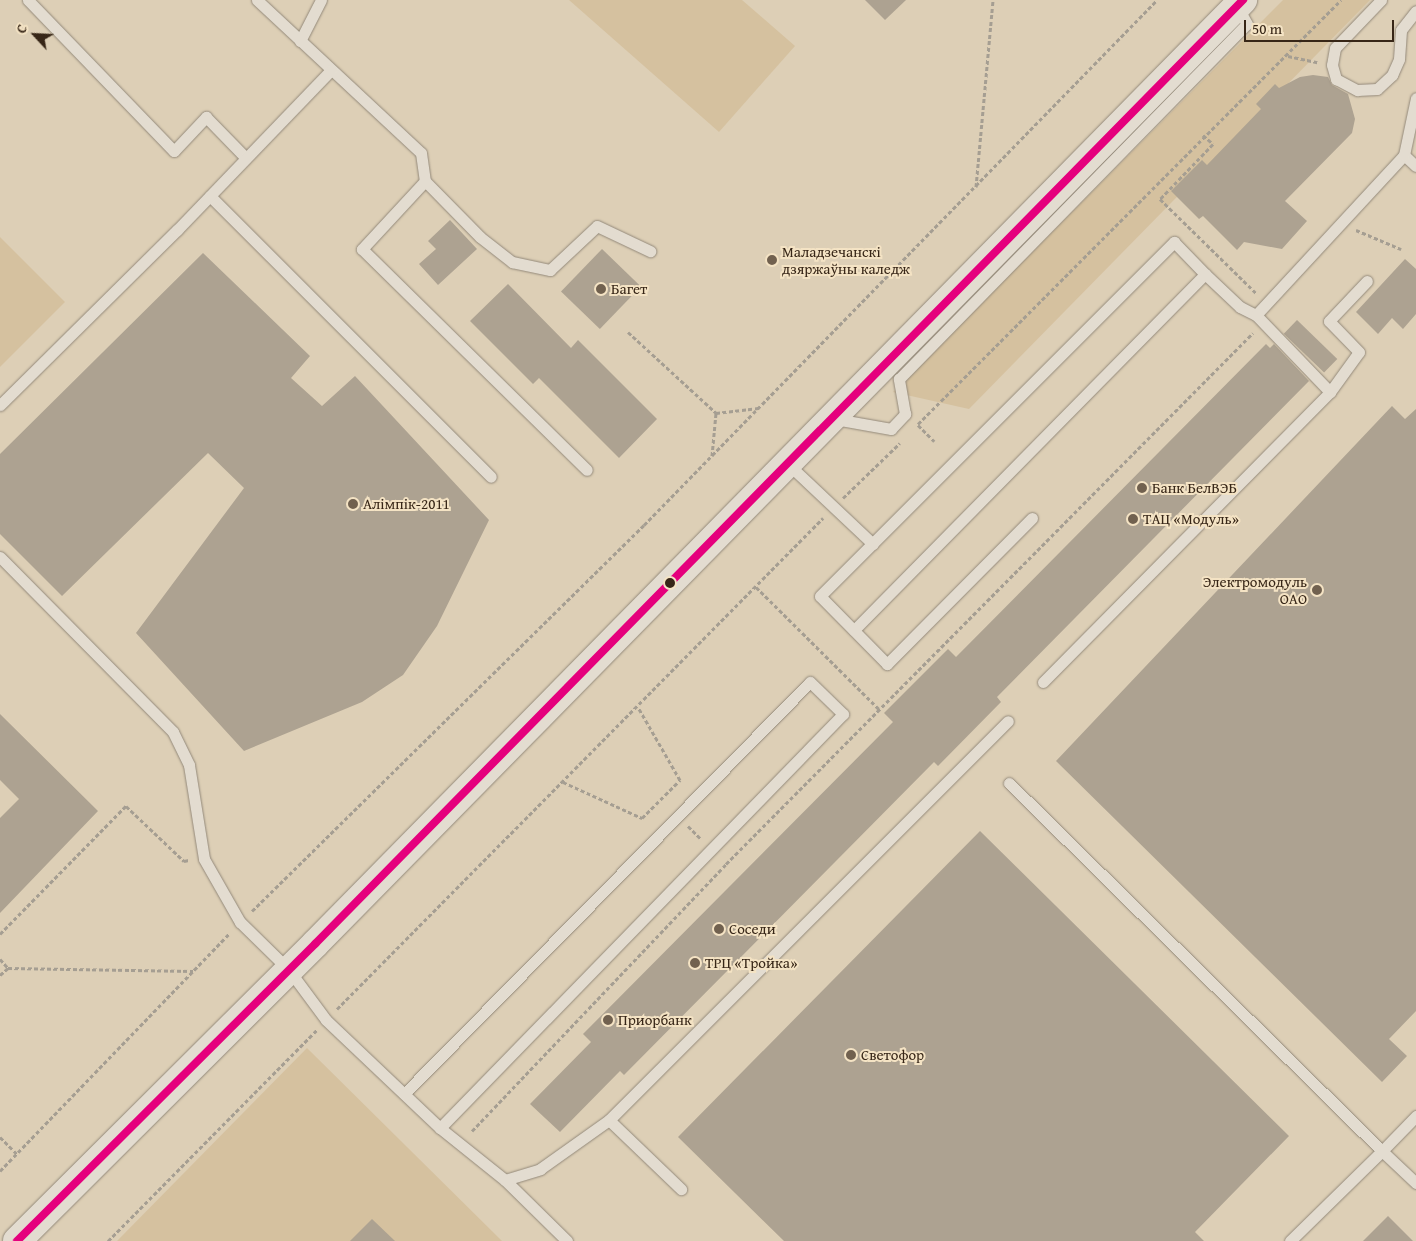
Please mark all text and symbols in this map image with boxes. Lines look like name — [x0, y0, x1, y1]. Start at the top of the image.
north arrow — [10, 10, 60, 60]
scale bar — [1246, 10, 1396, 42]
text: 50 m — [1252, 18, 1282, 39]
text: С — [11, 21, 32, 36]
place label: Маладзечанскі дзяржаўны каледж — [782, 242, 910, 277]
marker: Маладзечанскі дзяржаўны каледж — [766, 254, 778, 266]
place label: Багет — [611, 280, 647, 298]
marker: Багет — [595, 283, 607, 295]
place label: Банк БелВЭБ — [1152, 479, 1237, 497]
marker: Банк БелВЭБ — [1136, 482, 1148, 494]
place label: Алімпік-2011 — [363, 495, 450, 513]
marker: Алімпік-2011 — [347, 498, 359, 510]
place label: ТАЦ «Модуль» — [1143, 510, 1239, 528]
marker: ТАЦ «Модуль» — [1127, 513, 1139, 525]
place label: Электромодуль ОАО — [1203, 572, 1307, 607]
unlabelled marker — [665, 578, 675, 588]
marker: Электромодуль ОАО — [1311, 584, 1323, 596]
place label: Соседи — [729, 920, 776, 938]
marker: Соседи — [713, 923, 725, 935]
place label: ТРЦ «Тройка» — [705, 954, 797, 972]
marker: ТРЦ «Тройка» — [689, 957, 701, 969]
place label: Приорбанк — [618, 1011, 692, 1029]
marker: Приорбанк — [602, 1014, 614, 1026]
place label: Светофор — [861, 1046, 924, 1064]
marker: Светофор — [845, 1049, 857, 1061]

